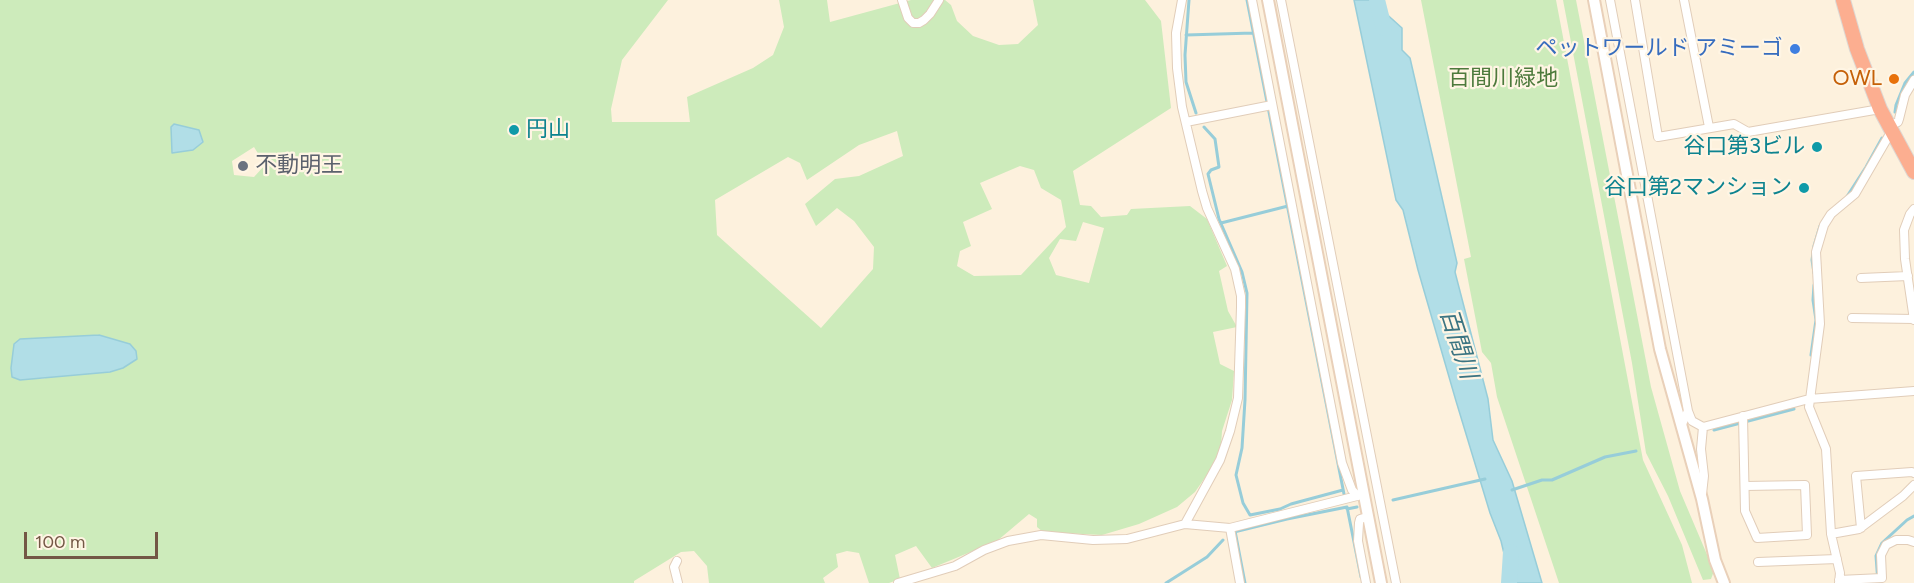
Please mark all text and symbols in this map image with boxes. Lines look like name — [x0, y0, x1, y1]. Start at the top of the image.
place label: ペットワールド アミーゴ — [1536, 36, 1783, 62]
marker: ペットワールド アミーゴ — [1788, 42, 1802, 56]
park label: 百間川緑地 — [1448, 66, 1558, 92]
place label: OWL — [1833, 66, 1882, 92]
marker: OWL — [1887, 72, 1901, 86]
place label: 円山 — [526, 117, 570, 143]
marker: 円山 — [507, 123, 521, 137]
place label: 谷口第3ビル — [1683, 134, 1805, 160]
marker: 谷口第3ビル — [1810, 140, 1824, 154]
place label: 不動明王 — [255, 153, 343, 179]
marker: 不動明王 — [236, 159, 250, 173]
place label: 谷口第2マンション — [1604, 175, 1792, 201]
marker: 谷口第2マンション — [1797, 181, 1811, 195]
water label: 百間川 — [1433, 305, 1483, 383]
scale bar — [27, 520, 160, 558]
text: 100 m — [35, 531, 85, 553]

